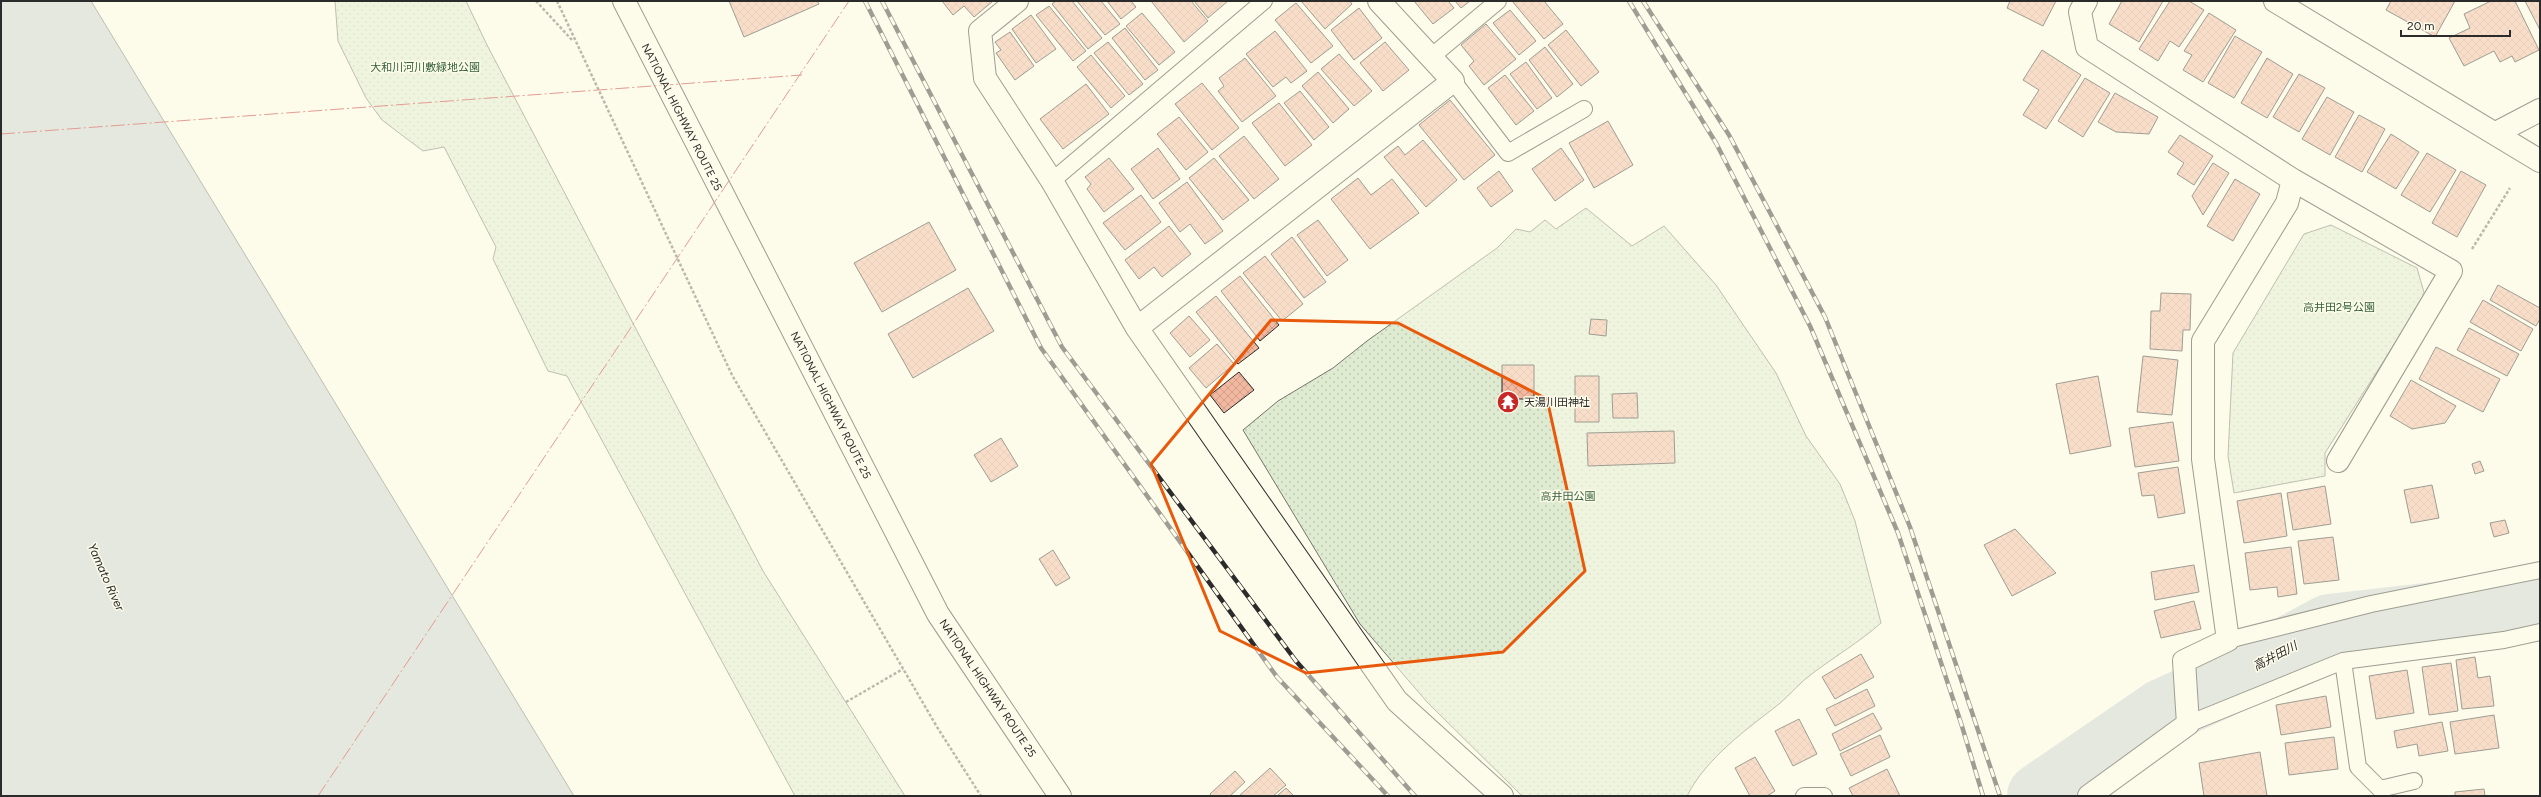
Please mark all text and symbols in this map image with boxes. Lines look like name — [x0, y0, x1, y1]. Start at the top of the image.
scale bar — [2401, 12, 2510, 38]
text: 20 m — [2407, 19, 2435, 33]
street label: NATIONAL HIGHWAY ROUTE 25 — [639, 41, 724, 193]
park label: 大和川河川敷緑地公園 — [370, 61, 480, 74]
park label: 高井田2号公園 — [2303, 301, 2375, 314]
street label: NATIONAL HIGHWAY ROUTE 25 — [788, 329, 873, 481]
temple icon: 天湯川田神社 — [1495, 389, 1521, 415]
place label: 天湯川田神社 — [1524, 396, 1590, 409]
park label: 高井田公園 — [1541, 490, 1596, 503]
water label: Yamato River — [85, 541, 127, 614]
street label: NATIONAL HIGHWAY ROUTE 25 — [937, 617, 1039, 760]
water label: 高井田川 — [2251, 638, 2301, 673]

